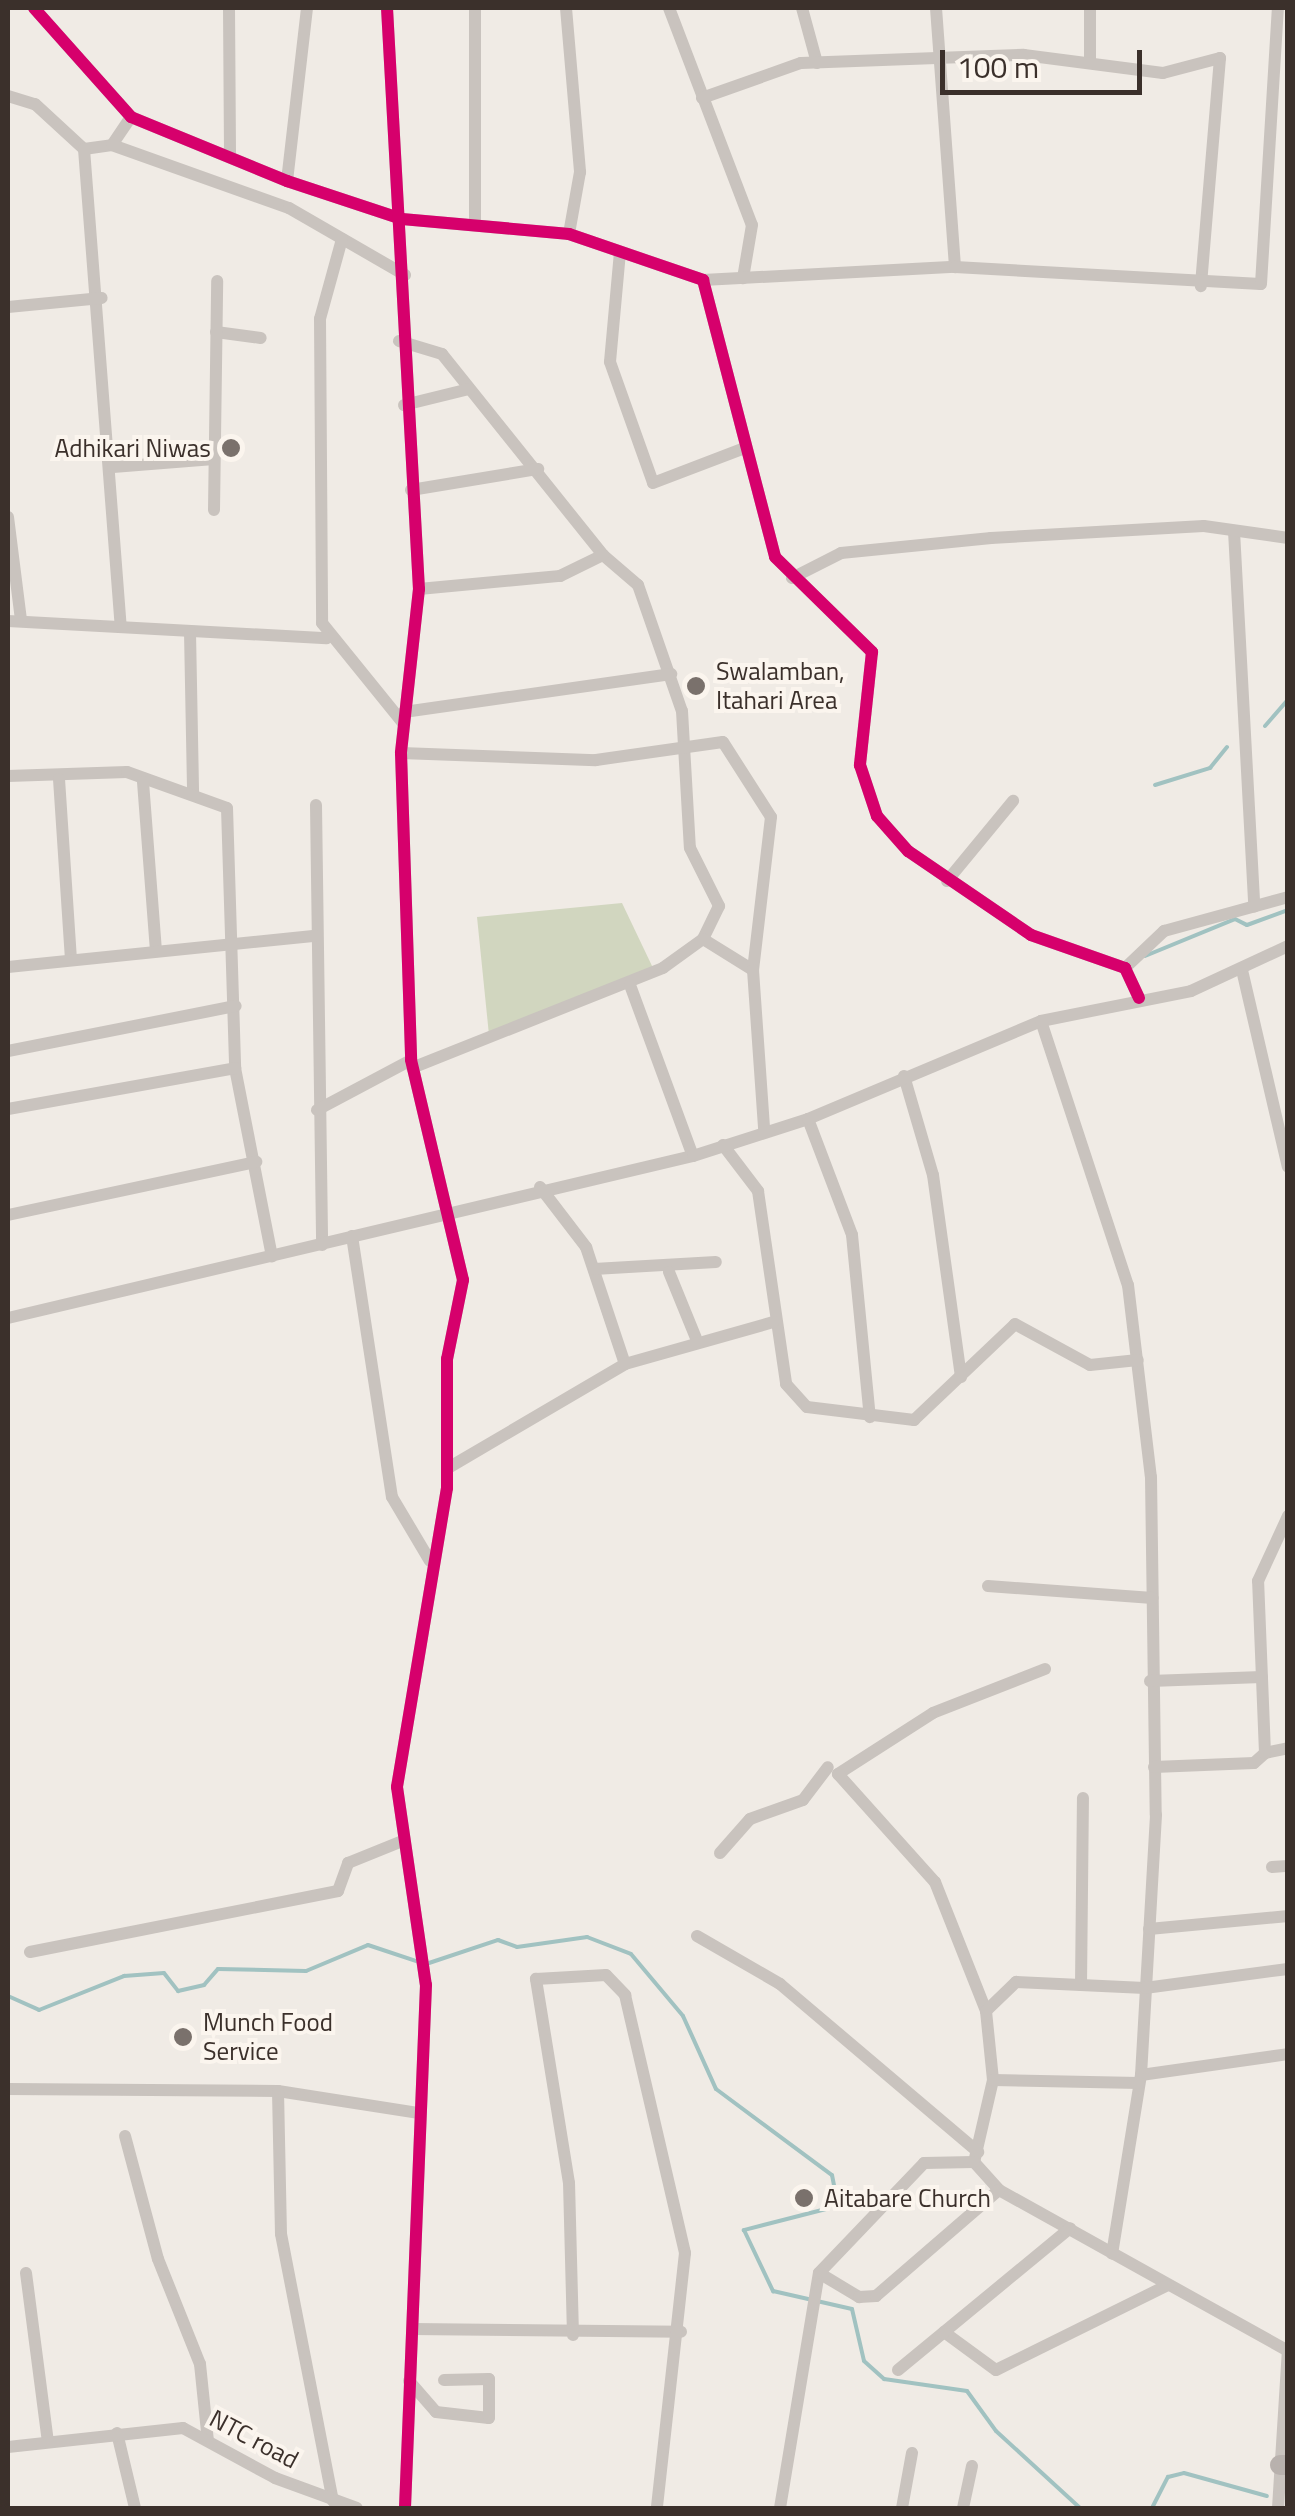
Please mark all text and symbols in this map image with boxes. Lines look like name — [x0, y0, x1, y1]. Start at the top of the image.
scale bar — [945, 30, 1148, 92]
text: 100 m — [957, 44, 1039, 90]
place label: Adhikari Niwas — [55, 433, 211, 463]
marker: Adhikari Niwas — [220, 437, 242, 459]
place label: Swalamban, Itahari Area — [716, 657, 845, 716]
marker: Swalamban, Itahari Area — [685, 675, 707, 697]
place label: Munch Food Service — [203, 2008, 333, 2067]
marker: Munch Food Service — [172, 2026, 194, 2048]
place label: Aitabare Church — [824, 2183, 991, 2213]
marker: Aitabare Church — [793, 2187, 815, 2209]
street label: NTC road — [205, 2403, 303, 2475]

